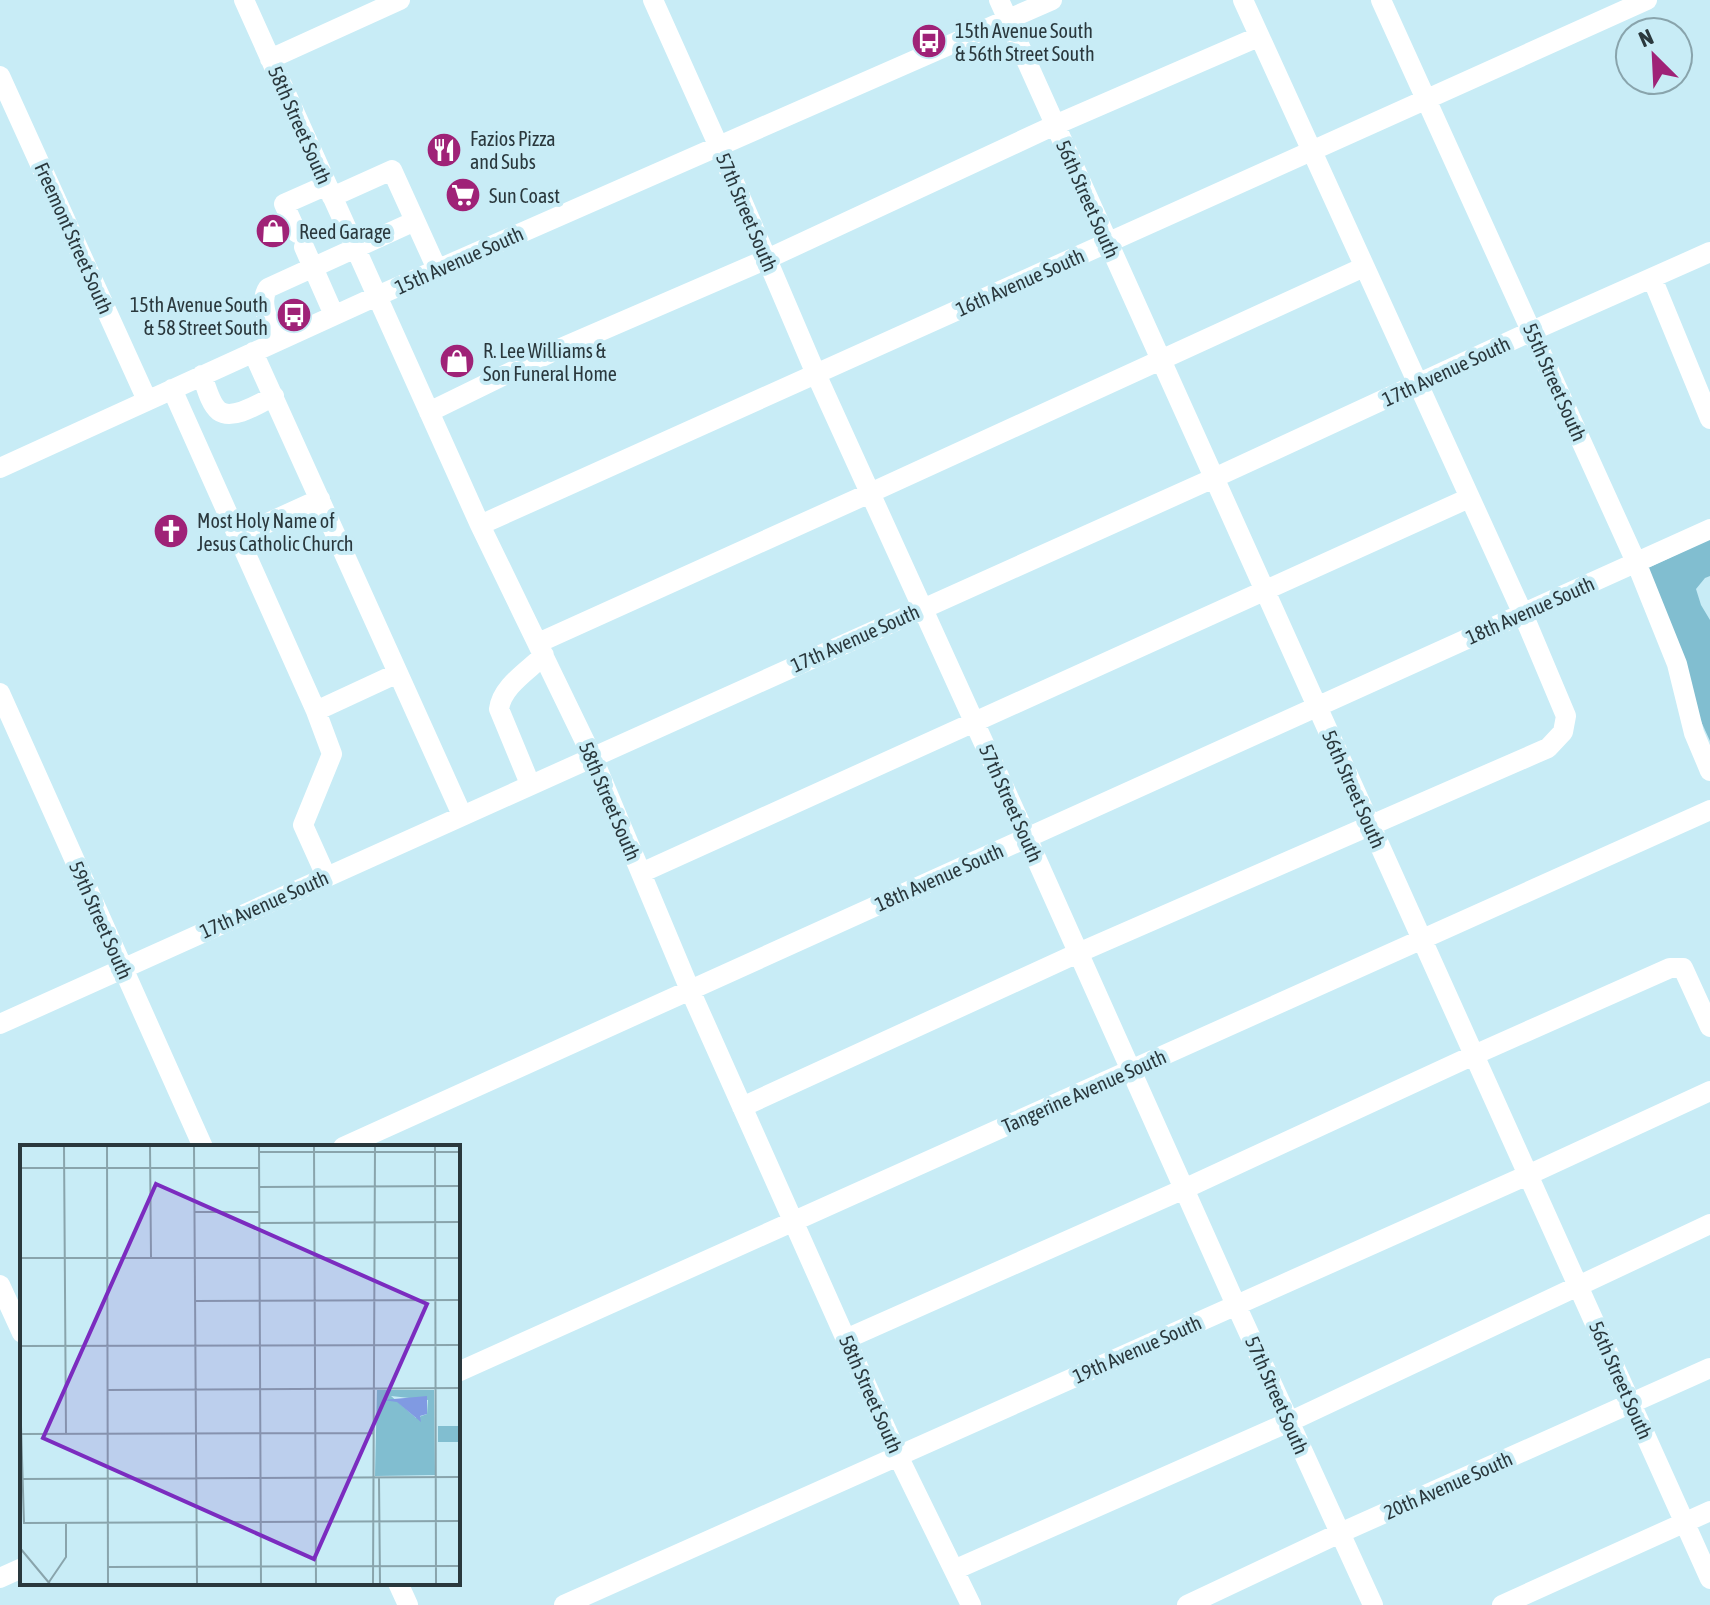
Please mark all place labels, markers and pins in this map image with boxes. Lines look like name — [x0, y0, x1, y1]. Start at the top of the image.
place label: 15th Avenue South & 56th Street South — [955, 19, 1095, 65]
bus stop icon: 15th Avenue South & 56th Street South — [910, 22, 948, 60]
place label: Fazios Pizza and Subs — [470, 127, 556, 173]
restaurant icon: Fazios Pizza and Subs — [425, 131, 463, 169]
supermarket icon: Sun Coast — [444, 176, 482, 214]
place label: Sun Coast — [489, 184, 560, 207]
shop icon: Reed Garage — [254, 212, 292, 250]
place label: Reed Garage — [299, 220, 391, 243]
place label: 15th Avenue South & 58 Street South — [130, 293, 268, 339]
bus stop icon: 15th Avenue South & 58 Street South — [275, 296, 313, 334]
place label: R. Lee Williams & Son Funeral Home — [483, 339, 617, 385]
shop icon: R. Lee Williams & Son Funeral Home — [438, 342, 476, 380]
place label: Most Holy Name of Jesus Catholic Church — [197, 509, 354, 555]
church icon: Most Holy Name of Jesus Catholic Church — [152, 512, 190, 550]

